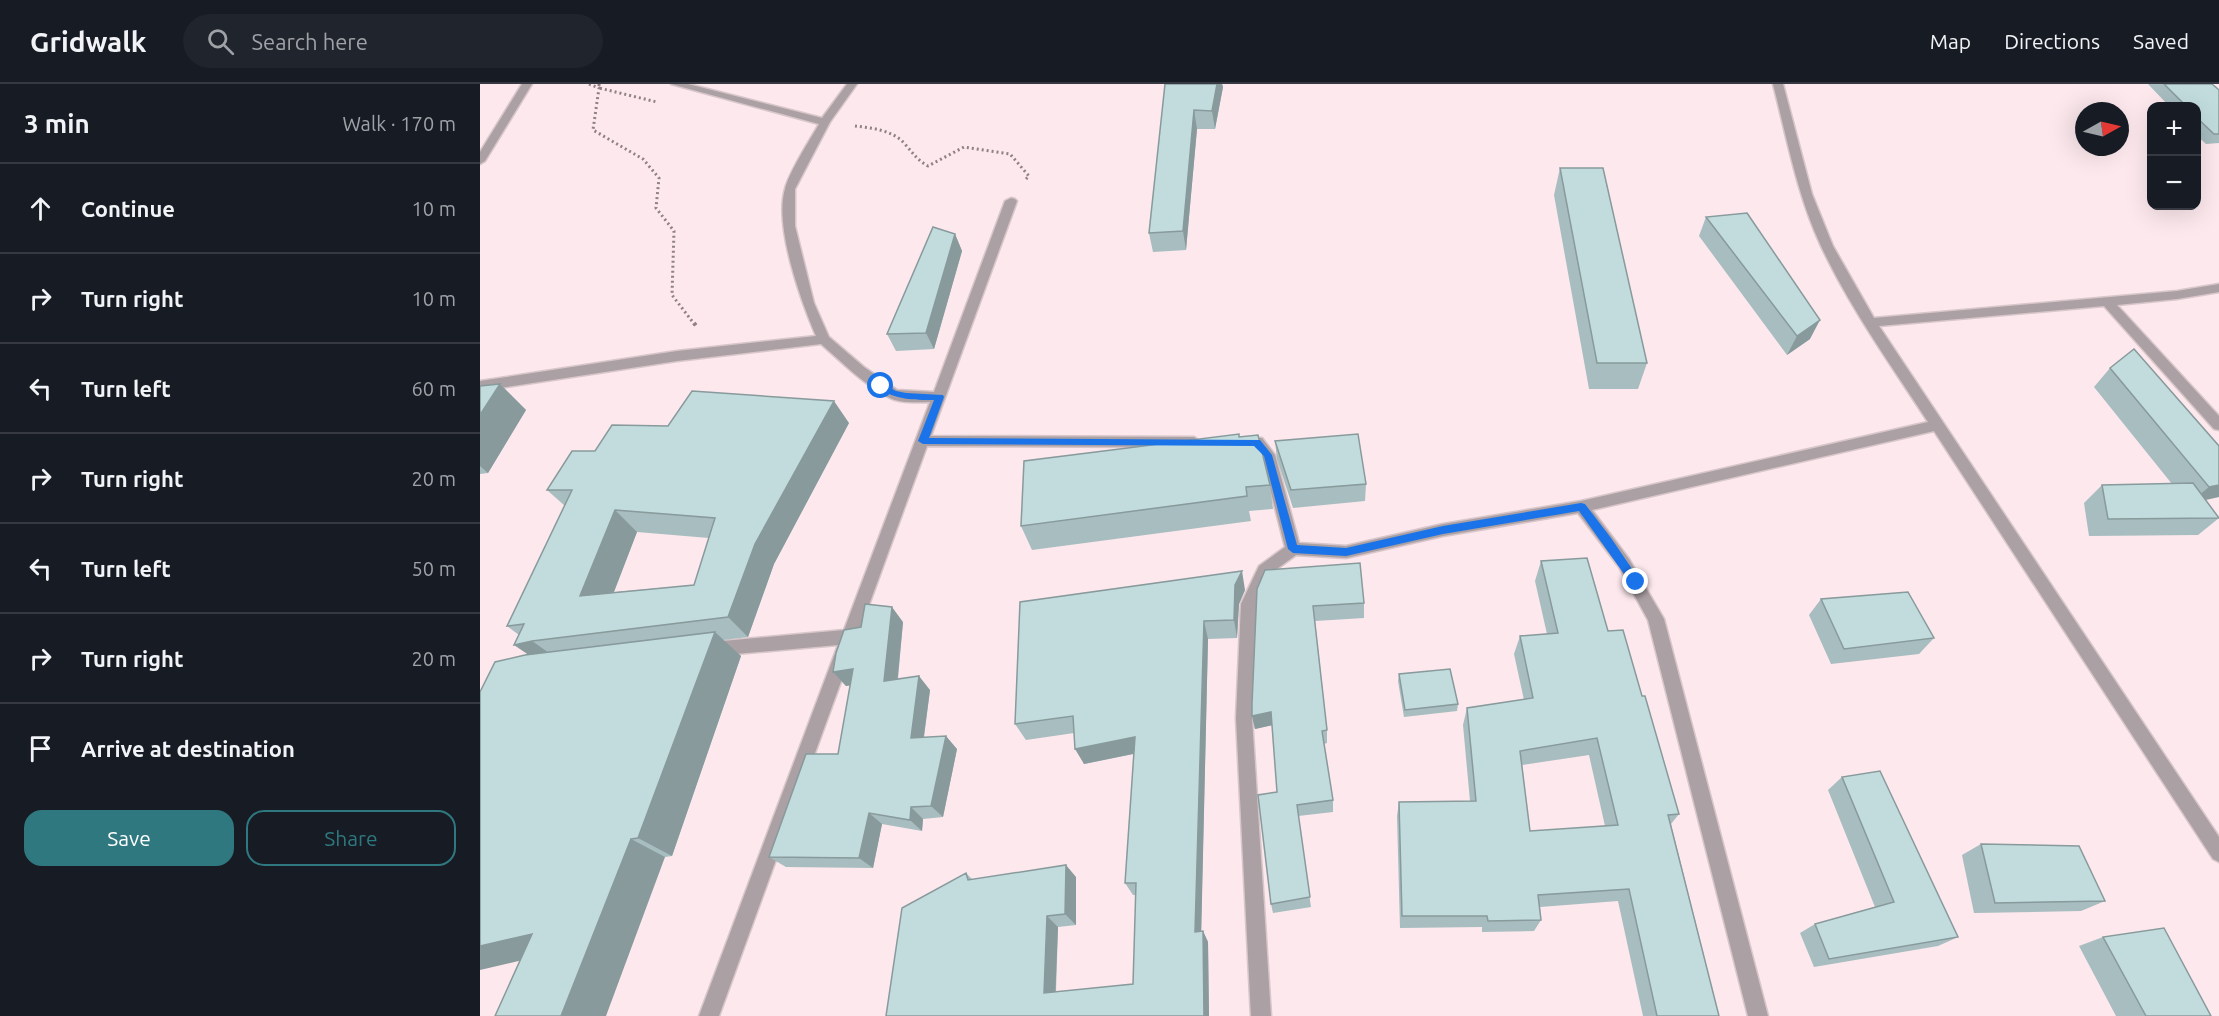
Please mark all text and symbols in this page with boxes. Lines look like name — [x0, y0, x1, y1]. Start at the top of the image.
search box — [183, 14, 603, 68]
icon: search — [204, 25, 237, 58]
text: Gridwalk — [30, 26, 147, 57]
text: Search here — [252, 29, 368, 54]
text: Map — [1930, 29, 1971, 53]
text: Directions — [2004, 29, 2100, 53]
text: Saved — [2133, 29, 2189, 53]
north arrow — [2075, 102, 2129, 156]
map controls — [2147, 102, 2201, 210]
button: + — [2147, 102, 2201, 156]
text: 3 min — [24, 109, 90, 138]
text: Walk · 170 m — [343, 112, 456, 135]
button: − — [2147, 156, 2201, 210]
icon: ahead — [24, 192, 57, 225]
text: Continue — [81, 196, 175, 221]
text: 10 m — [412, 197, 456, 220]
icon: right — [24, 282, 57, 315]
text: Turn right — [81, 286, 183, 311]
text: 10 m — [412, 287, 456, 310]
icon: left — [24, 372, 57, 405]
route start — [867, 372, 893, 398]
text: Turn left — [81, 376, 171, 401]
text: 60 m — [412, 377, 456, 400]
icon: right — [24, 462, 57, 495]
text: Turn right — [81, 466, 183, 491]
text: 20 m — [412, 467, 456, 490]
icon: left — [24, 552, 57, 585]
text: Turn left — [81, 556, 171, 581]
text: 50 m — [412, 557, 456, 580]
route end — [1622, 568, 1648, 594]
icon: right — [24, 642, 57, 675]
text: Turn right — [81, 646, 183, 671]
text: 20 m — [412, 647, 456, 670]
icon: arrive — [24, 732, 57, 765]
text: Arrive at destination — [81, 736, 295, 761]
button: Save — [24, 810, 234, 866]
button: Share — [246, 810, 456, 866]

